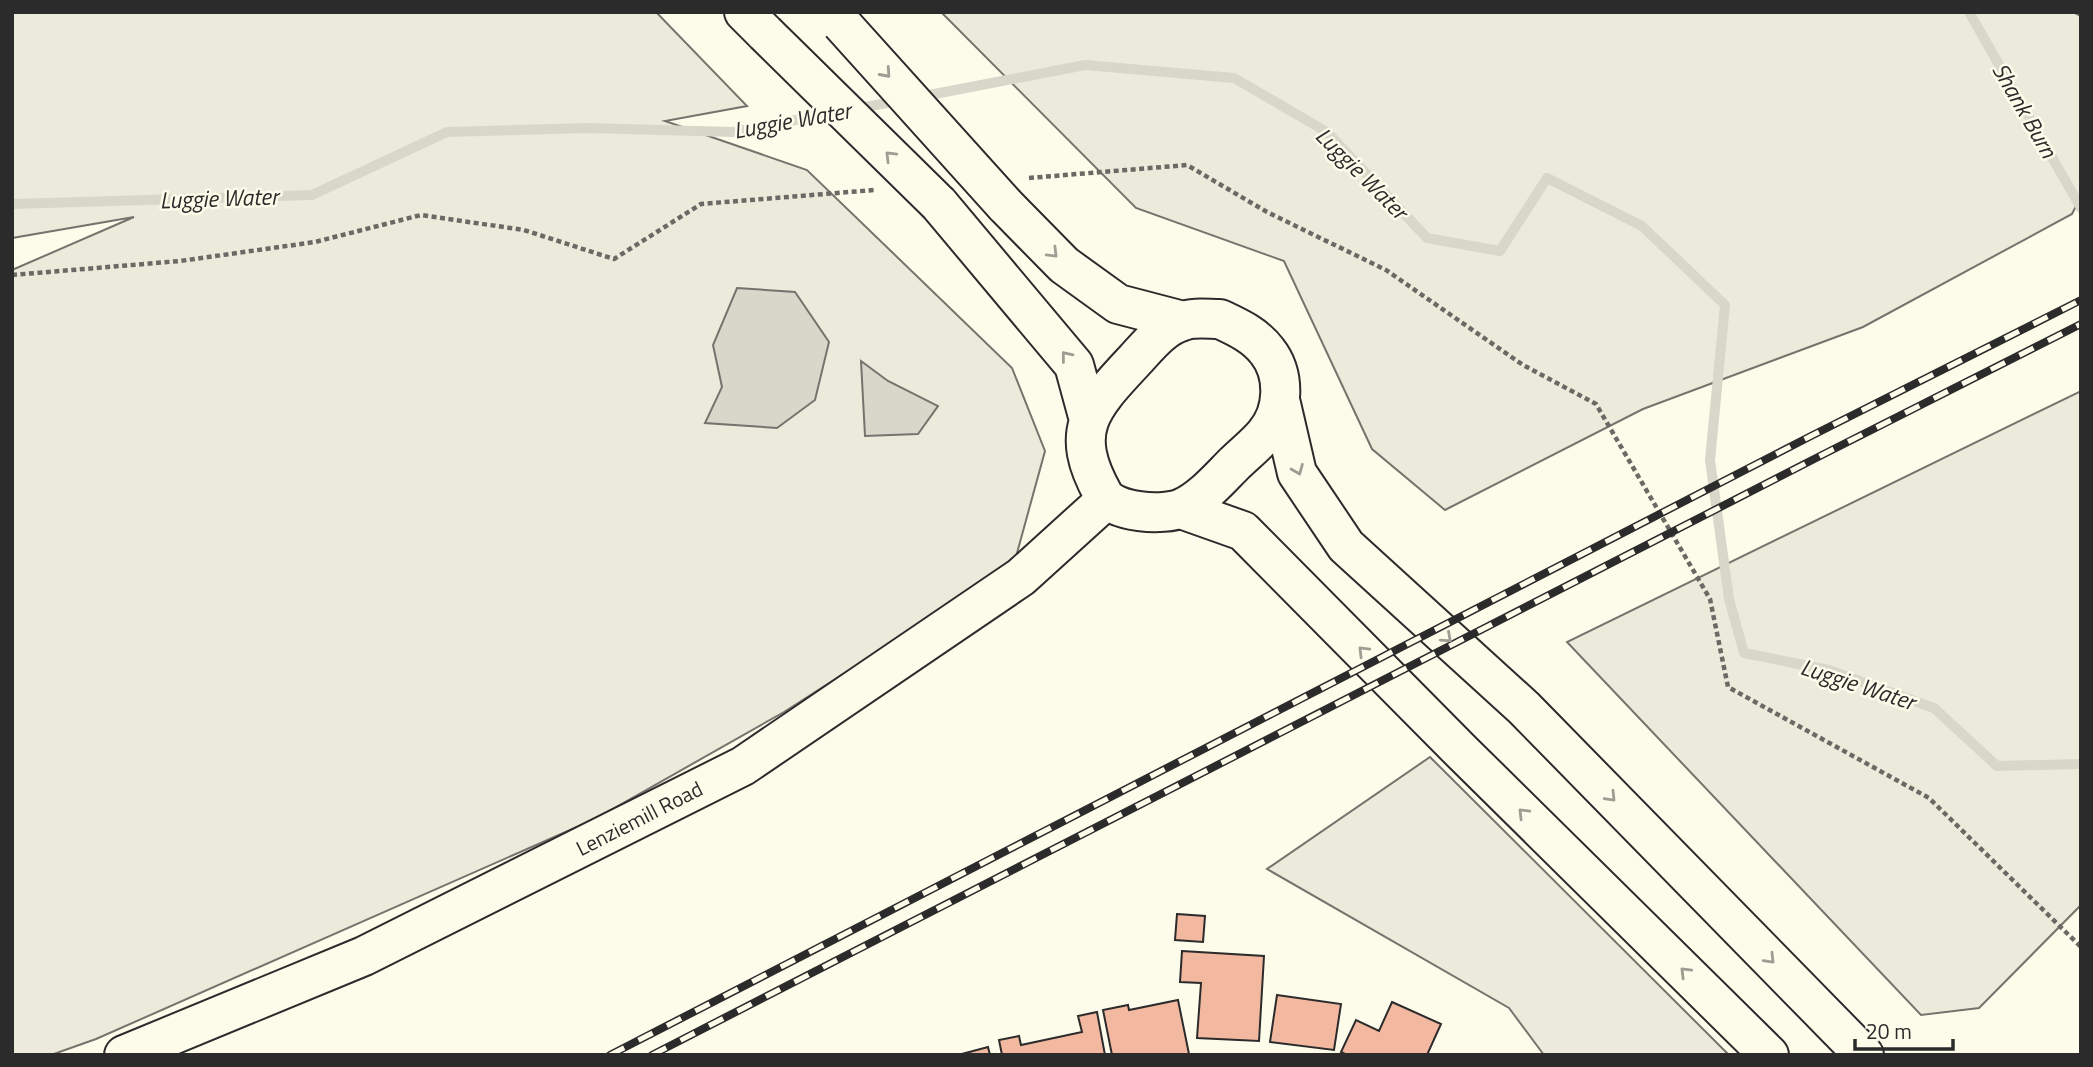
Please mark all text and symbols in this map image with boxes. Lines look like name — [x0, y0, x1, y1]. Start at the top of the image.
water label: Shank Burn — [1984, 56, 2067, 165]
one-way arrow — [878, 65, 891, 78]
water label: Luggie Water — [731, 92, 856, 148]
water label: Luggie Water — [1308, 119, 1418, 229]
one-way arrow — [885, 151, 898, 164]
water label: Luggie Water — [159, 178, 282, 218]
one-way arrow — [1044, 245, 1057, 258]
one-way arrow — [1062, 352, 1075, 364]
one-way arrow — [1290, 463, 1304, 475]
one-way arrow — [1439, 630, 1452, 643]
one-way arrow — [1358, 647, 1371, 660]
water label: Luggie Water — [1796, 649, 1922, 720]
street label: Lenziemill Road — [570, 772, 708, 864]
one-way arrow — [1602, 788, 1615, 801]
one-way arrow — [1519, 808, 1532, 821]
one-way arrow — [1762, 951, 1774, 963]
one-way arrow — [1681, 968, 1694, 981]
scale bar — [1855, 1007, 1953, 1052]
text: 20 m — [1866, 1015, 1912, 1047]

